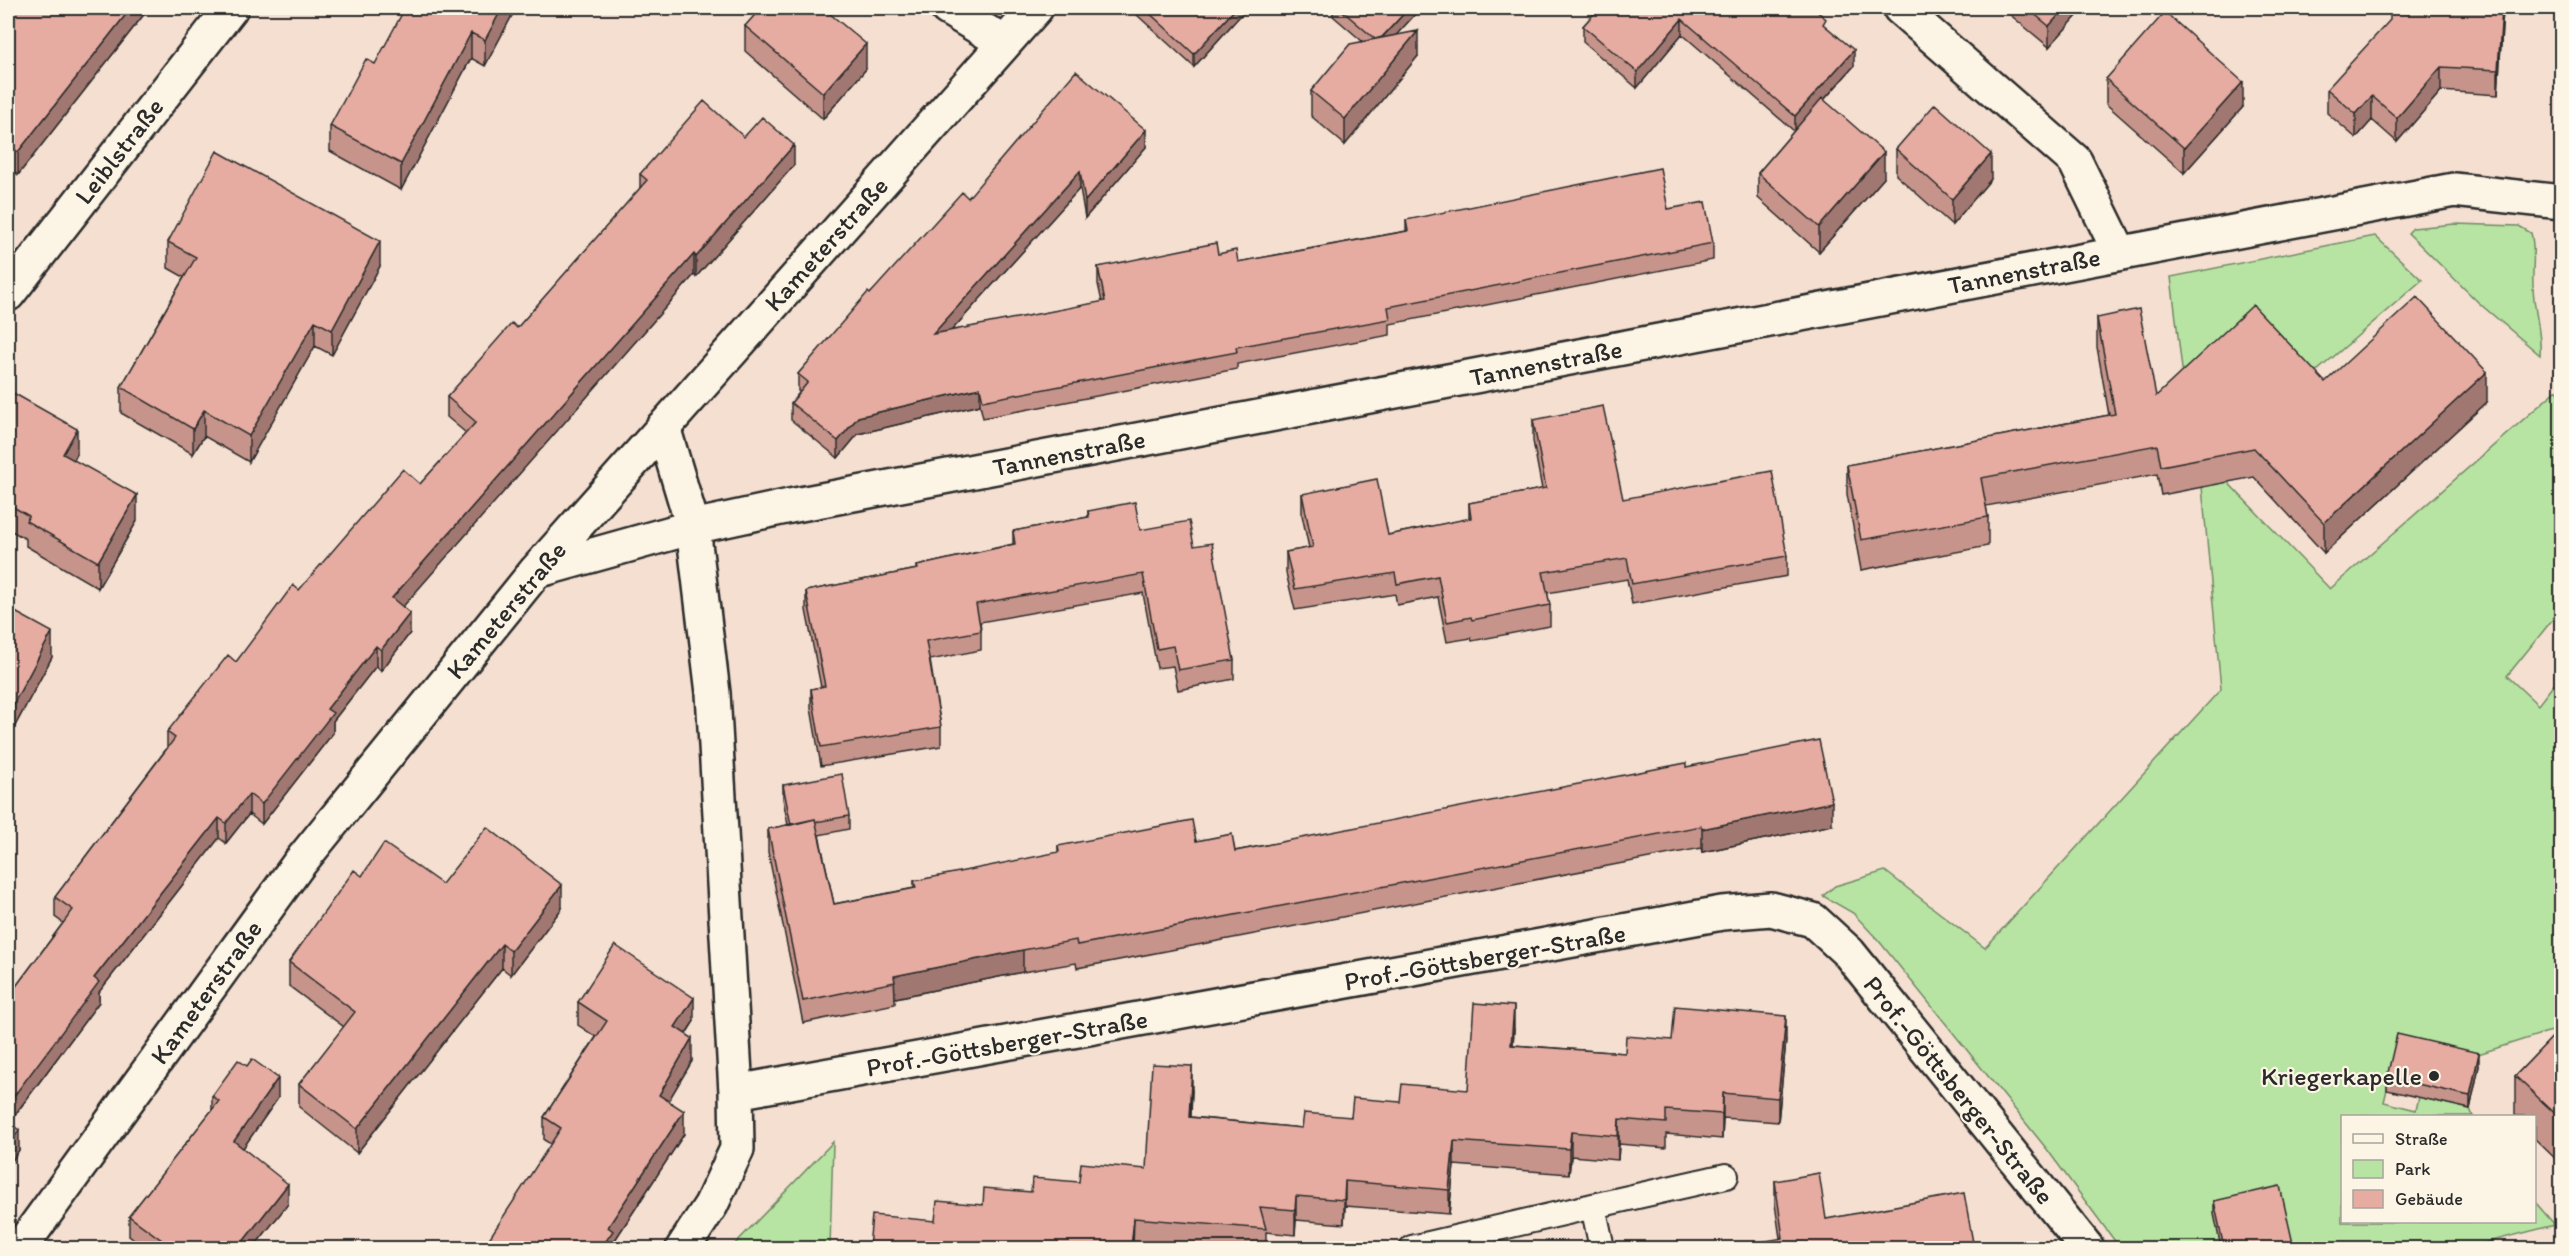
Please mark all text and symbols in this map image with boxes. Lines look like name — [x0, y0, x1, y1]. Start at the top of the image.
street label: Leiblstraße — [68, 91, 170, 211]
street label: Kameterstraße — [757, 170, 895, 318]
street label: Tannenstraße — [1945, 241, 2103, 301]
street label: Tannenstraße — [1467, 333, 1625, 393]
street label: Tannenstraße — [990, 423, 1148, 483]
street label: Kameterstraße — [439, 534, 573, 686]
street label: Kameterstraße — [143, 914, 269, 1070]
street label: Prof.-Göttsberger-Straße — [1342, 916, 1628, 998]
street label: Prof.-Göttsberger-Straße — [1857, 969, 2061, 1211]
street label: Prof.-Göttsberger-Straße — [864, 1002, 1150, 1084]
place label: Kriegerkapelle — [2261, 1060, 2422, 1092]
marker: Kriegerkapelle — [2427, 1069, 2441, 1083]
legend — [2341, 1115, 2536, 1223]
text: Straße — [2395, 1128, 2448, 1150]
text: Park — [2395, 1158, 2430, 1180]
text: Gebäude — [2395, 1188, 2463, 1210]

